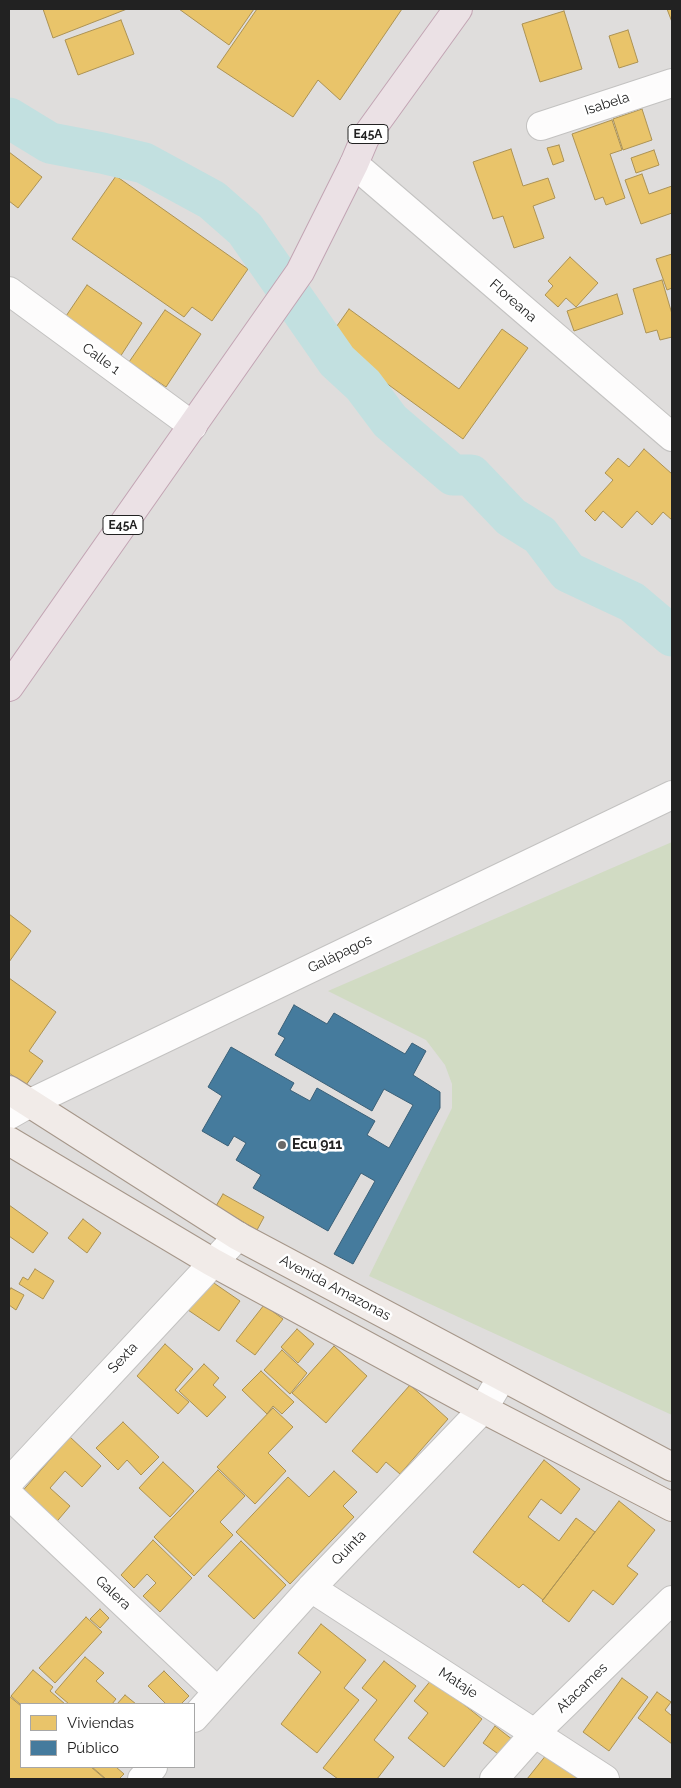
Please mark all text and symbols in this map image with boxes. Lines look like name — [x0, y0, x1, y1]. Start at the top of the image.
street label: Isabela — [582, 89, 632, 119]
road number: E45A — [348, 125, 388, 144]
street label: Floreana — [486, 276, 540, 326]
street label: Calle 1 — [79, 340, 123, 378]
road number: E45A — [103, 516, 143, 534]
street label: Galápagos — [305, 931, 375, 977]
place label: Ecu 911 — [292, 1137, 342, 1153]
marker: Ecu 911 — [276, 1139, 288, 1151]
street label: Avenida Amazonas — [277, 1252, 393, 1324]
street label: Sexta — [105, 1339, 141, 1377]
street label: Quinta — [328, 1527, 370, 1569]
street label: Galera — [92, 1572, 134, 1614]
street label: Atacames — [553, 1660, 611, 1716]
street label: Mataje — [435, 1664, 481, 1702]
legend — [20, 1703, 195, 1768]
text: Viviendas — [67, 1714, 134, 1732]
text: Público — [67, 1739, 119, 1757]

